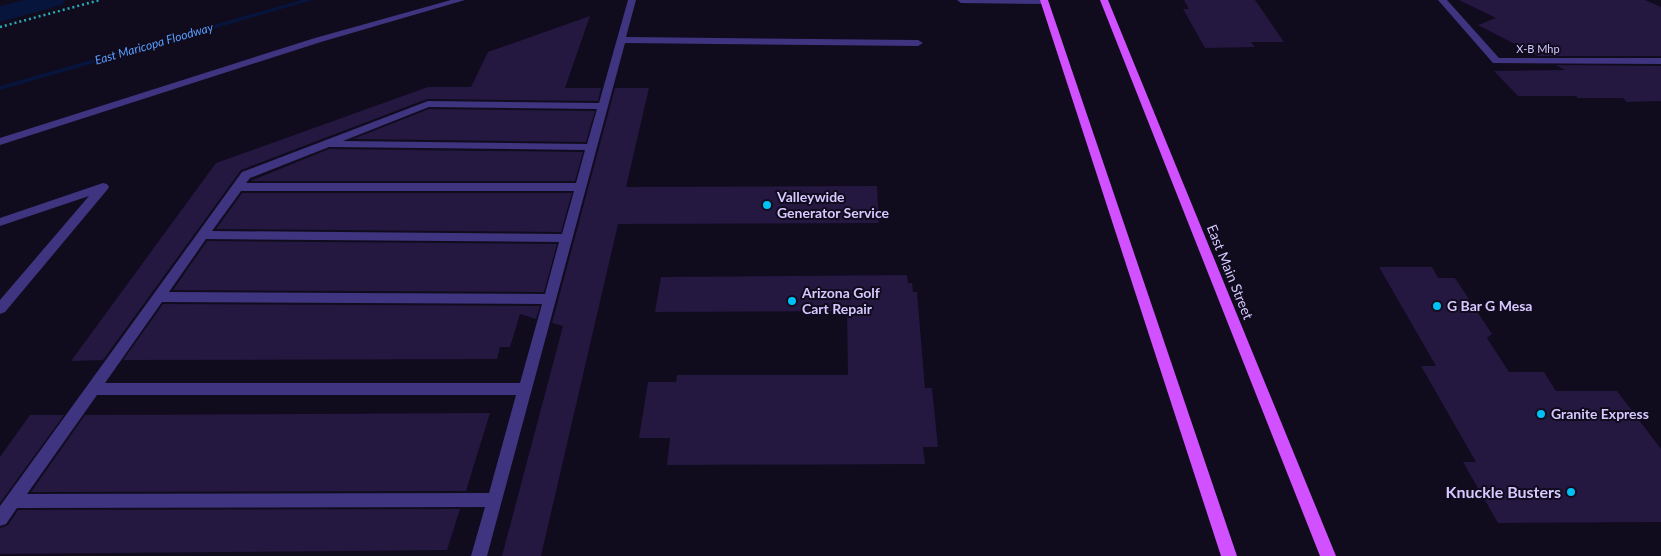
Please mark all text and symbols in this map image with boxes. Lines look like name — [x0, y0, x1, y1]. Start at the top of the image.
water label: East Maricopa Floodway — [93, 19, 215, 68]
street label: X-B Mhp — [1516, 42, 1560, 55]
place label: Valleywide Generator Service — [776, 188, 890, 221]
marker: Valleywide Generator Service — [761, 199, 773, 211]
street label: East Main Street — [1204, 222, 1257, 322]
place label: Arizona Golf Cart Repair — [801, 284, 880, 317]
marker: Arizona Golf Cart Repair — [786, 295, 798, 307]
place label: G Bar G Mesa — [1447, 297, 1532, 314]
marker: G Bar G Mesa — [1431, 300, 1443, 312]
place label: Granite Express — [1551, 405, 1649, 422]
marker: Granite Express — [1535, 408, 1547, 420]
place label: Knuckle Busters — [1445, 482, 1561, 501]
marker: Knuckle Busters — [1565, 486, 1577, 498]

